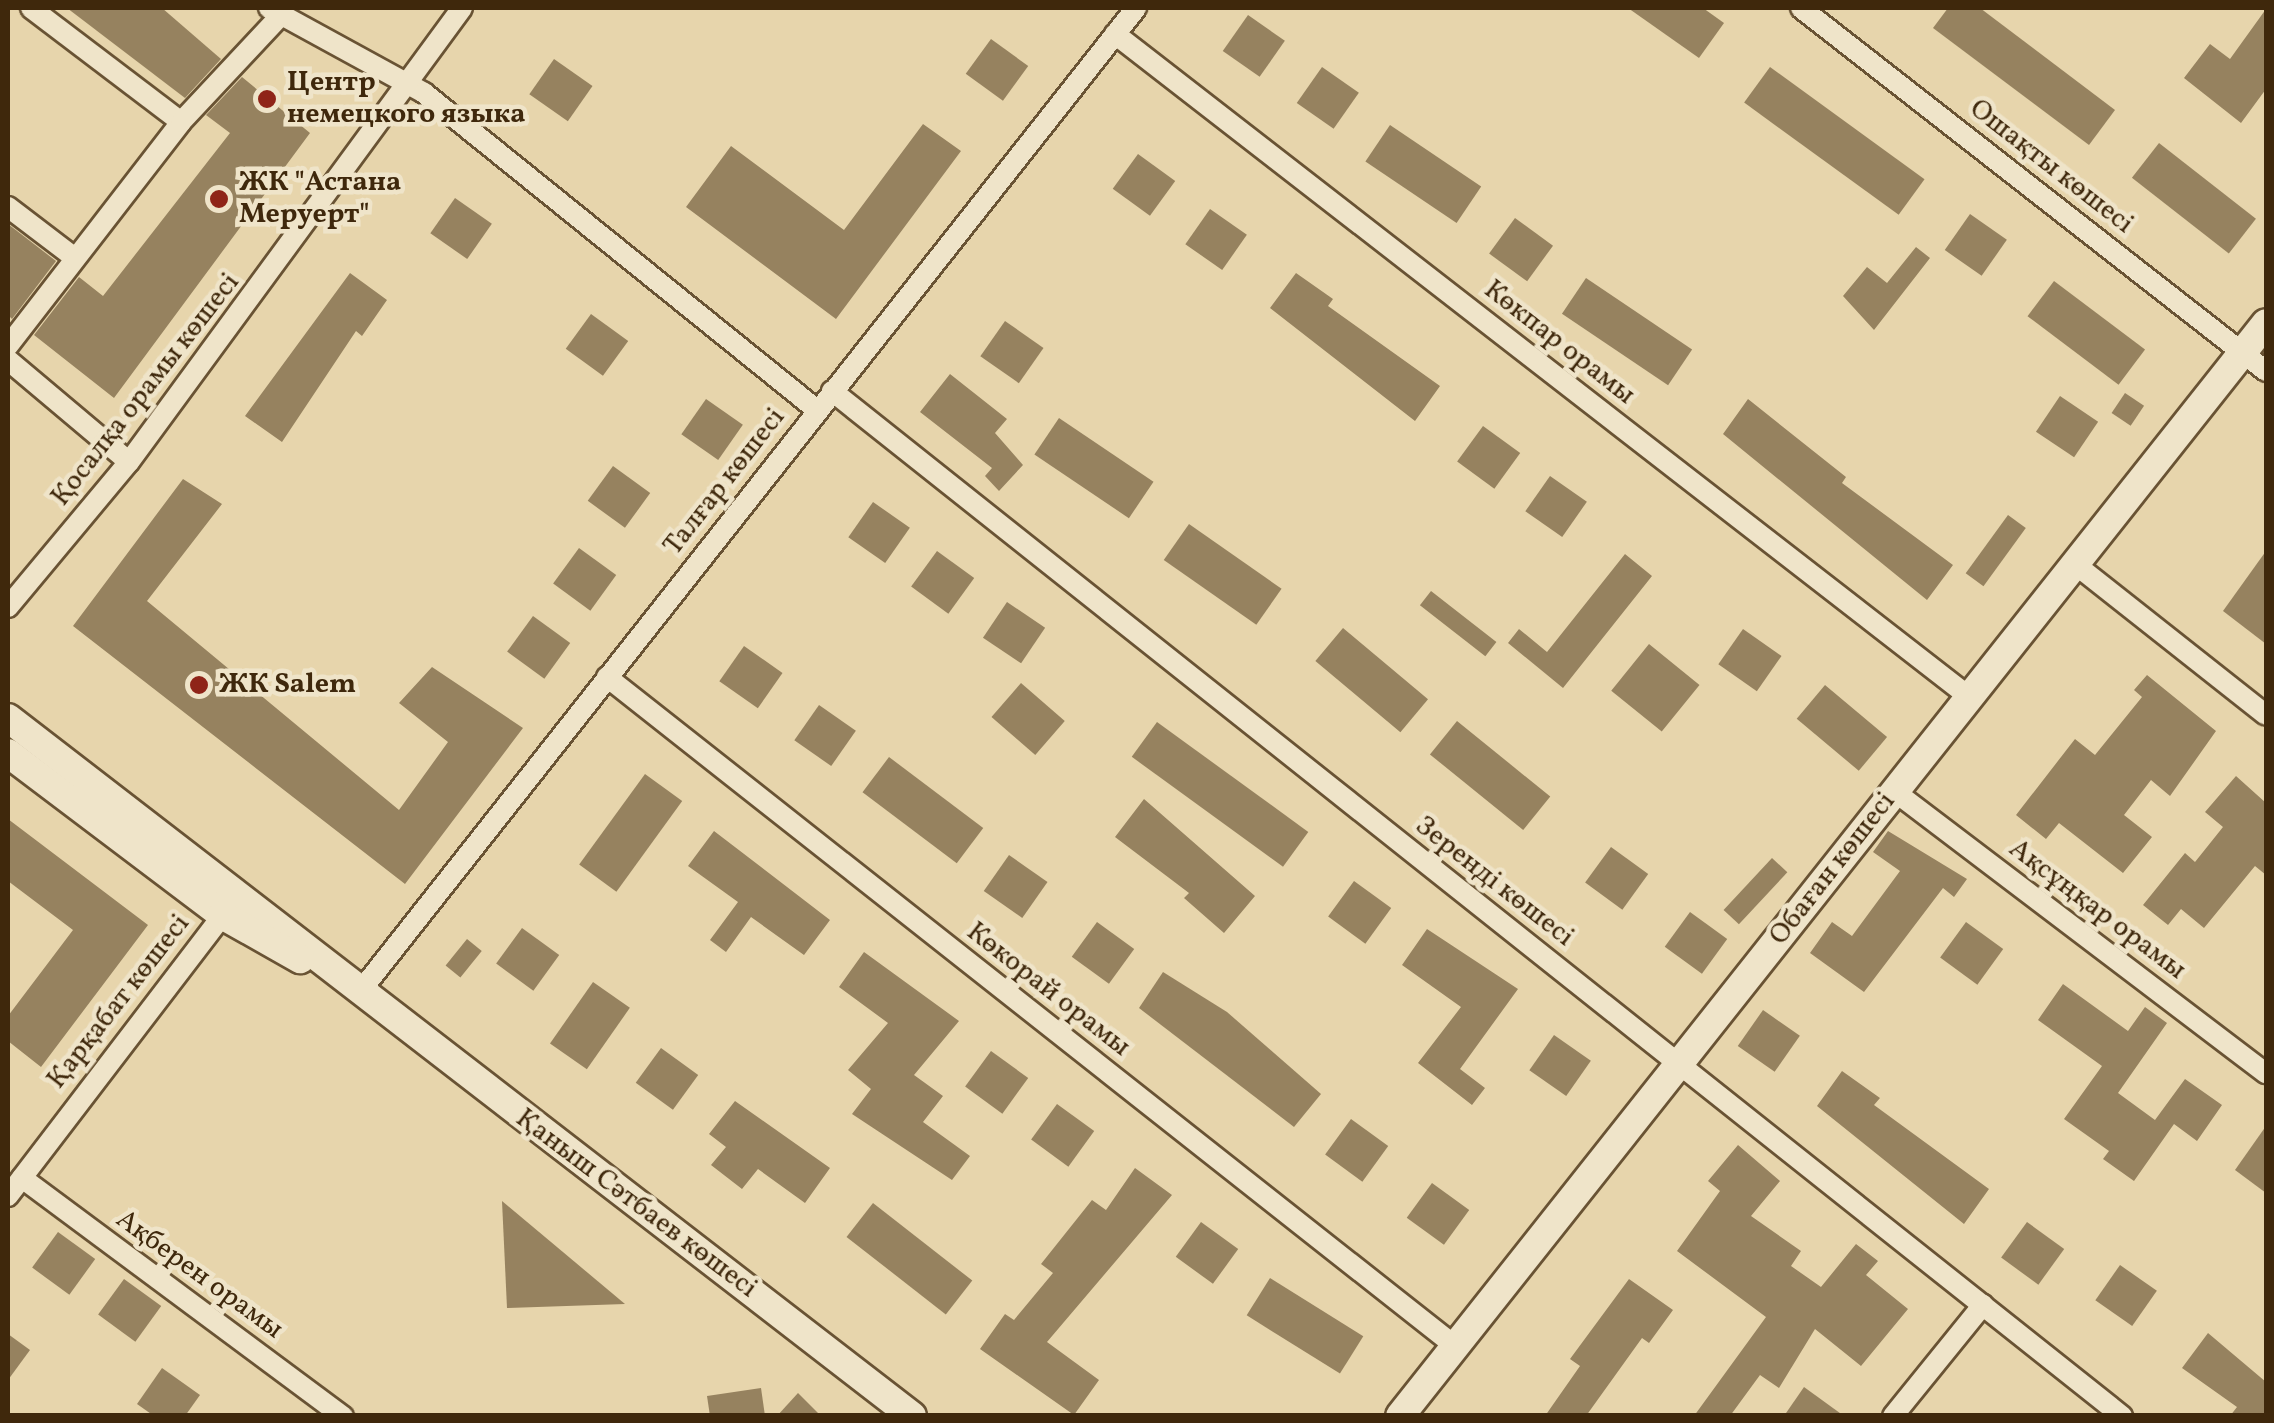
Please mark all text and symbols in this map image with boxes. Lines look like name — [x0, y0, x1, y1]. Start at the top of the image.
place label: Центр немецкого языка — [287, 66, 526, 132]
marker: Центр немецкого языка — [256, 88, 278, 110]
street label: Ошақты көшесі — [1962, 93, 2140, 241]
place label: ЖК "Астана Меруерт" — [239, 166, 401, 232]
marker: ЖК "Астана Меруерт" — [208, 188, 230, 210]
street label: Қосалқа орамы көшесі — [45, 267, 247, 513]
street label: Көкпар орамы — [1477, 274, 1641, 412]
street label: Талғар көшесі — [657, 402, 793, 562]
place label: ЖК Salem — [219, 668, 356, 702]
marker: ЖК Salem — [188, 674, 210, 696]
street label: Обаған көшесі — [1763, 786, 1903, 952]
street label: Зеренді көшесі — [1408, 810, 1580, 954]
street label: Ақсұңқар орамы — [2002, 832, 2192, 988]
street label: Қарқабат көшесі — [40, 908, 198, 1096]
street label: Көкорай орамы — [959, 916, 1137, 1064]
street label: Қаныш Сәтбаев көшесі — [509, 1102, 763, 1306]
street label: Ақберен орамы — [109, 1203, 289, 1347]

